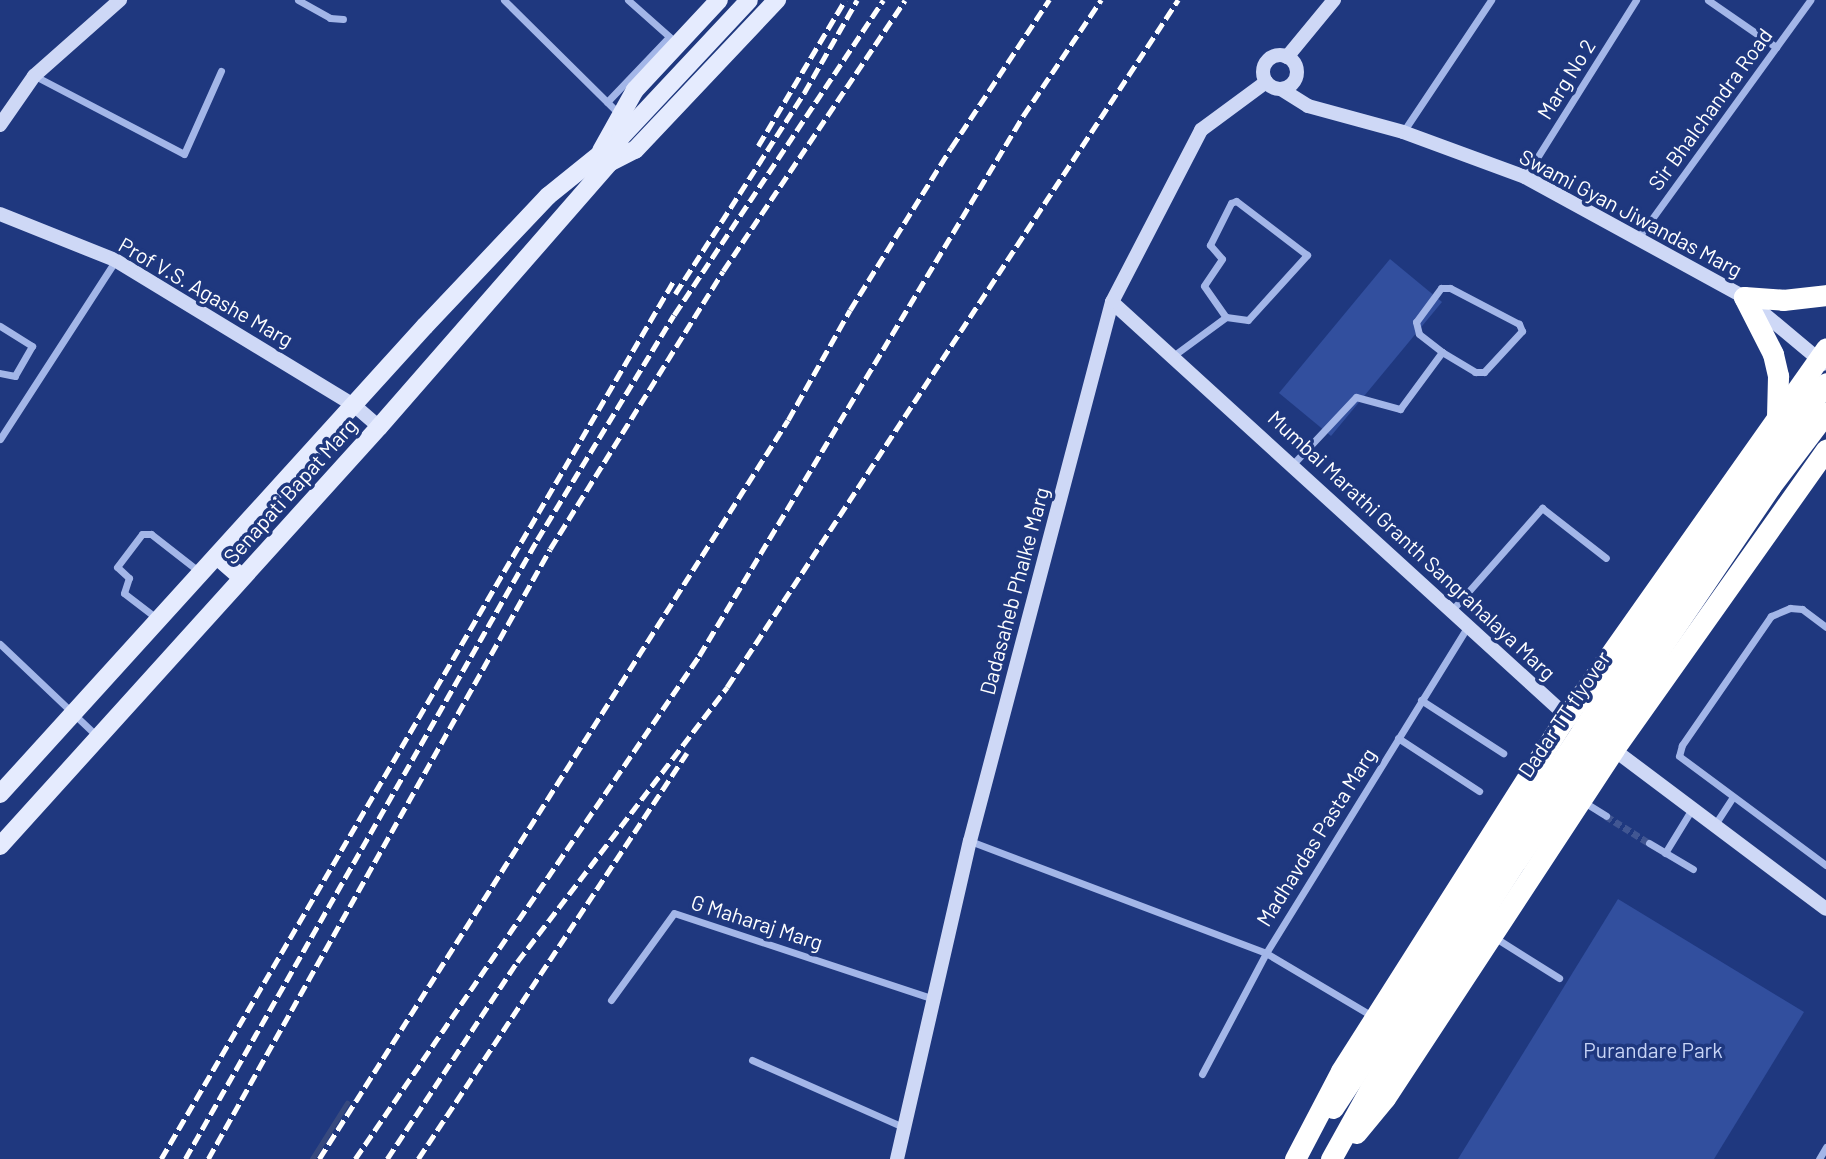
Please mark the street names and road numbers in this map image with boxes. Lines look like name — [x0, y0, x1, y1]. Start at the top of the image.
street label: Sir Bhalchandra Road — [1643, 23, 1777, 195]
street label: Marg No 2 — [1532, 34, 1600, 124]
street label: Swami Gyan Jiwandas Marg — [1515, 144, 1747, 282]
street label: Prof V.S. Agashe Marg — [114, 232, 298, 352]
street label: Mumbai Marathi Granth Sangrahalaya Marg — [1263, 405, 1561, 685]
street label: Senapati Bapat Marg — [218, 413, 362, 569]
street label: Dadasaheb Phalke Marg — [974, 484, 1054, 698]
street label: Dadar TT flyover — [1513, 646, 1615, 782]
street label: Madhavdas Pasta Marg — [1251, 743, 1381, 931]
street label: G Maharaj Marg — [688, 889, 826, 955]

